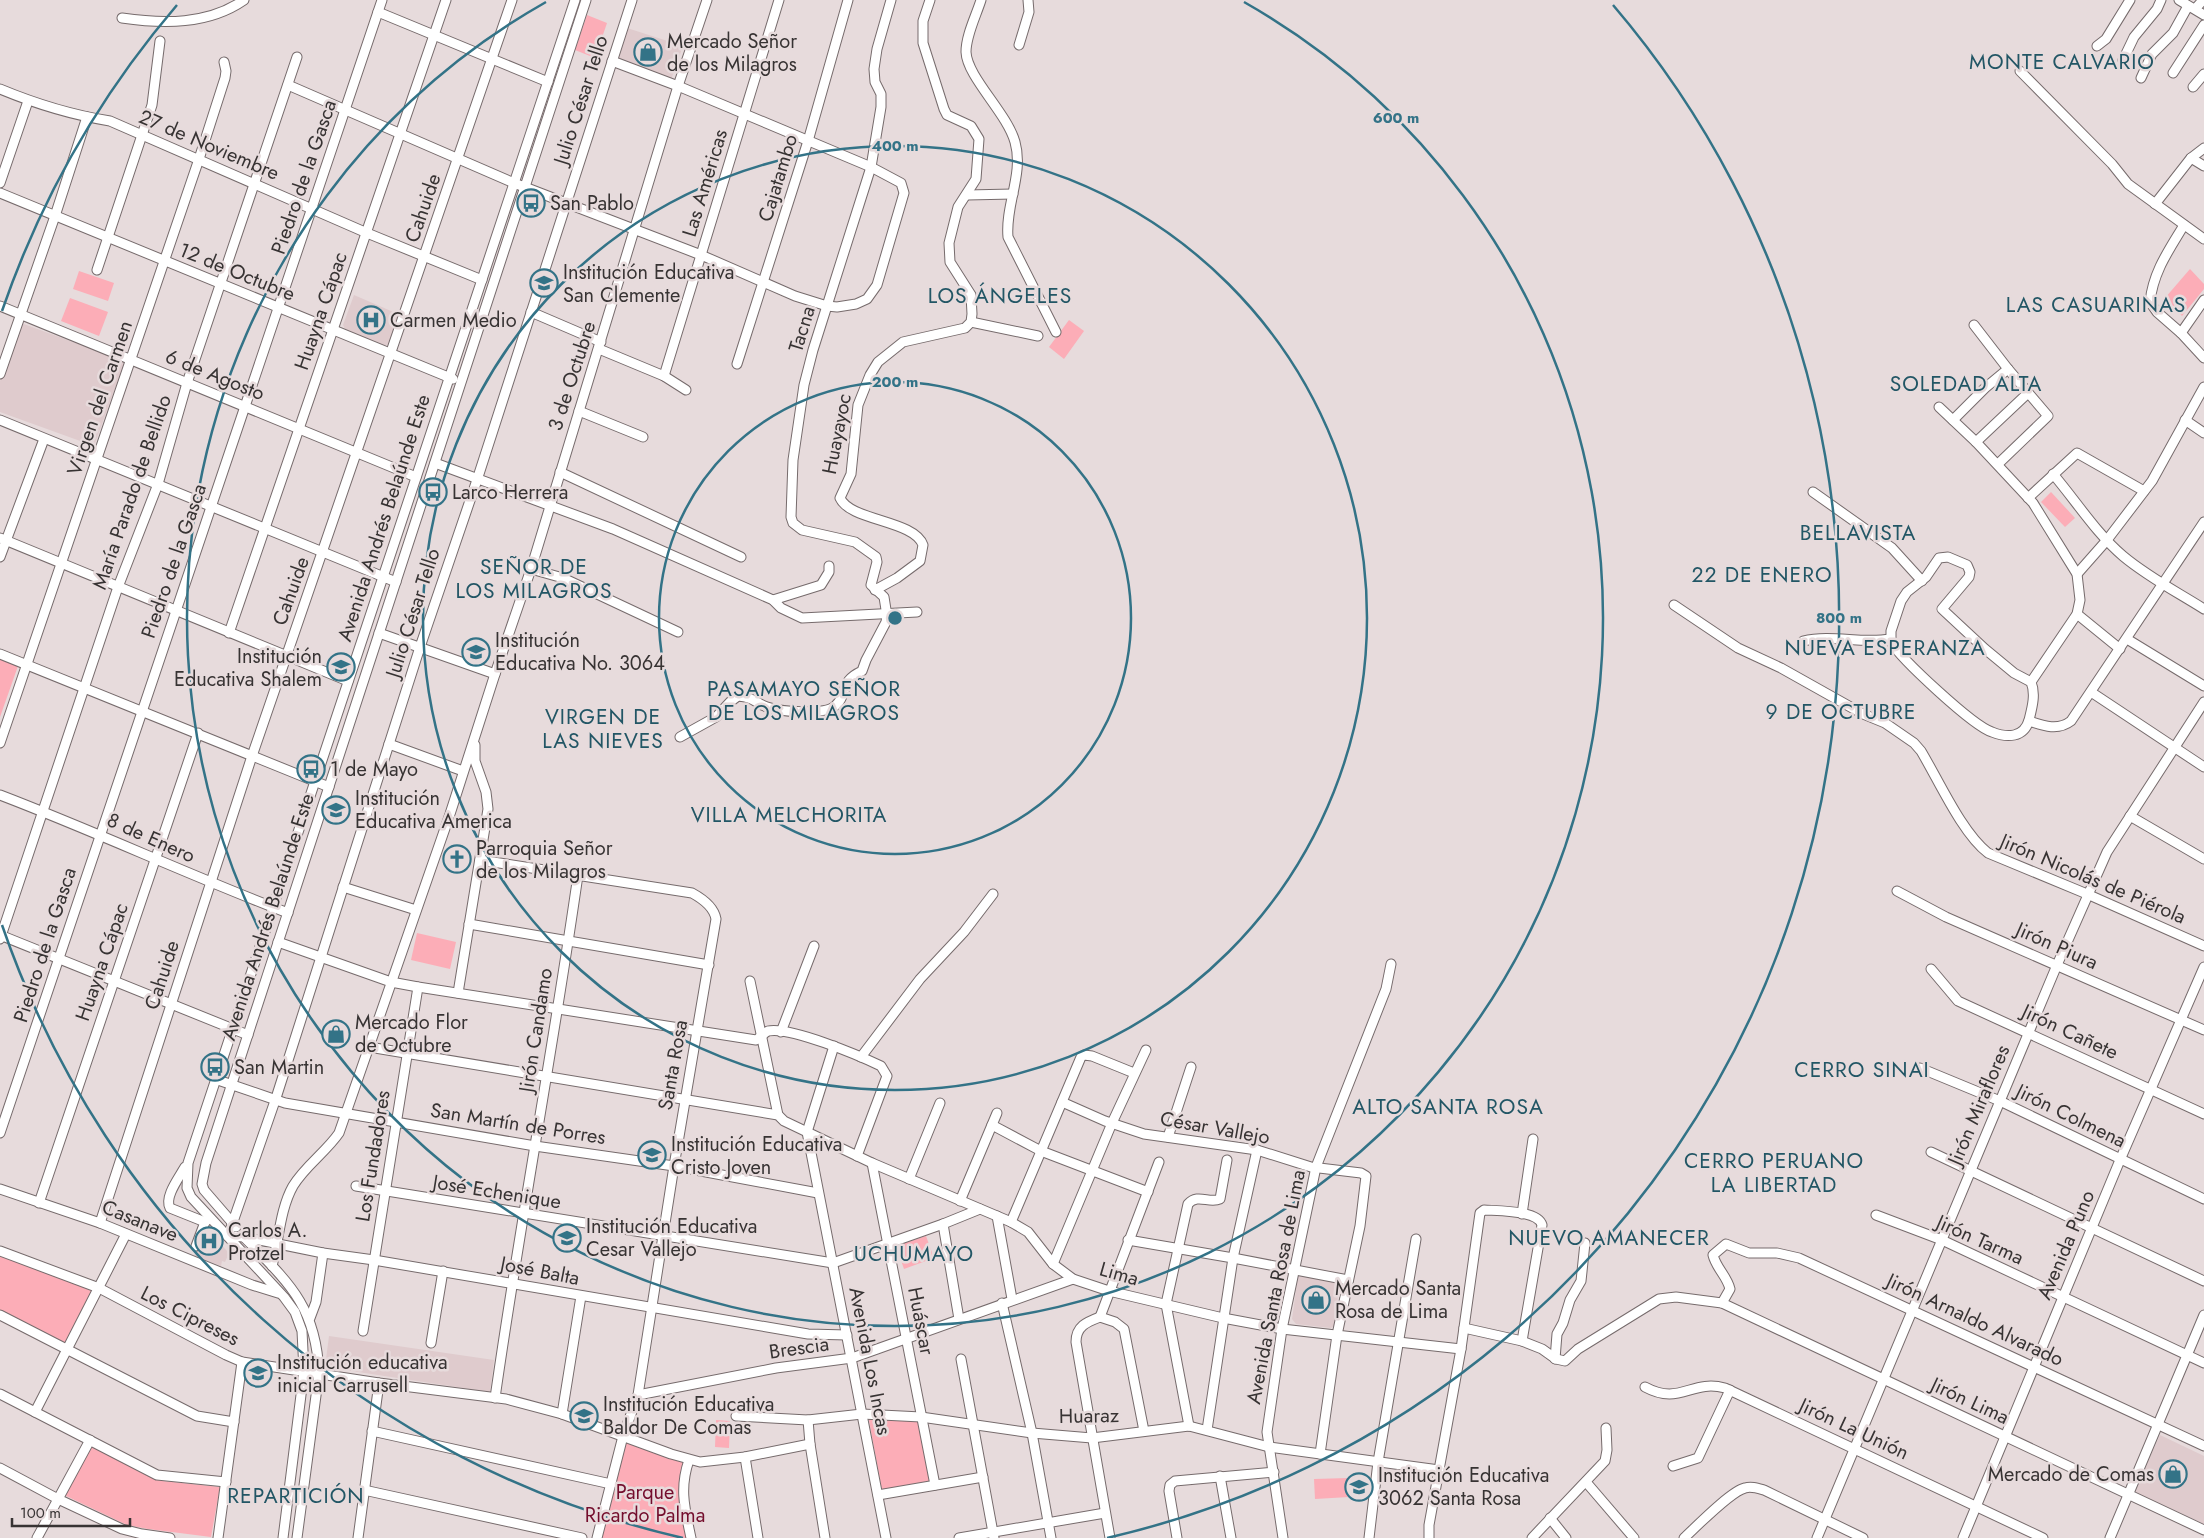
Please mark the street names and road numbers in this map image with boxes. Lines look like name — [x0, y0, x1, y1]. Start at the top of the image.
street label: Julio César Tello — [546, 32, 616, 171]
street label: Piedro de la Gasca — [264, 96, 344, 258]
street label: 27 de Noviembre — [134, 102, 284, 188]
street label: Las Américas — [675, 126, 735, 240]
street label: Cajatambo — [751, 131, 805, 225]
street label: Cahuide — [398, 170, 448, 246]
street label: 12 de Octubre — [175, 236, 299, 308]
street label: Huayna Cápac — [287, 248, 355, 374]
street label: Tacna — [781, 302, 823, 356]
street label: Virgen del Carmen — [60, 317, 140, 479]
street label: 3 de Octubre — [541, 318, 603, 434]
street label: 6 de Agosto — [161, 342, 269, 408]
street label: María Parado de Bellido — [85, 391, 179, 593]
street label: Avenida Andrés Belaúnde Este — [330, 391, 438, 645]
street label: Huayayoc — [815, 391, 859, 477]
street label: Piedro de la Gasca — [134, 480, 214, 642]
street label: Julio César Tello — [378, 545, 448, 684]
street label: Cahuide — [265, 553, 317, 629]
street label: Avenida Andrés Belaúnde Este — [214, 790, 322, 1044]
street label: 8 de Enero — [102, 806, 200, 870]
street label: Jirón Nicolás de Piérola — [1993, 826, 2190, 931]
street label: Piedro de la Gasca — [6, 864, 84, 1026]
street label: Huayna Cápac — [68, 899, 136, 1025]
street label: Jirón Piura — [2009, 914, 2103, 977]
street label: Cahuide — [137, 937, 187, 1013]
street label: Jirón Candamo — [511, 966, 560, 1097]
street label: Jirón Cañete — [2014, 996, 2123, 1067]
street label: Santa Rosa — [651, 1018, 695, 1112]
street label: Jirón Miraflores — [1939, 1040, 2017, 1172]
street label: Jirón Colmena — [2008, 1076, 2131, 1155]
street label: Los Fundadores — [348, 1088, 398, 1224]
street label: San Martín de Porres — [428, 1096, 608, 1152]
street label: César Vallejo — [1158, 1104, 1272, 1152]
street label: José Echenique — [428, 1167, 563, 1216]
street label: Avenida Santa Rosa de Lima — [1239, 1167, 1313, 1407]
street label: Avenida Puno — [2030, 1186, 2102, 1304]
street label: Casanave — [98, 1193, 182, 1249]
street label: Jirón Tarma — [1929, 1207, 2028, 1272]
street label: José Balta — [495, 1249, 582, 1293]
street label: Lima — [1096, 1255, 1142, 1293]
street label: Jirón Arnaldo Alvarado — [1879, 1265, 2068, 1374]
street label: Los Cipreses — [135, 1279, 245, 1353]
street label: Avenida Los Incas — [841, 1284, 899, 1438]
street label: Huáscar — [900, 1285, 942, 1358]
street label: Brescia — [767, 1329, 831, 1367]
street label: Jirón Lima — [1923, 1369, 2014, 1432]
street label: Jirón La Unión — [1792, 1390, 1914, 1467]
street label: Huaraz — [1059, 1401, 1119, 1431]

